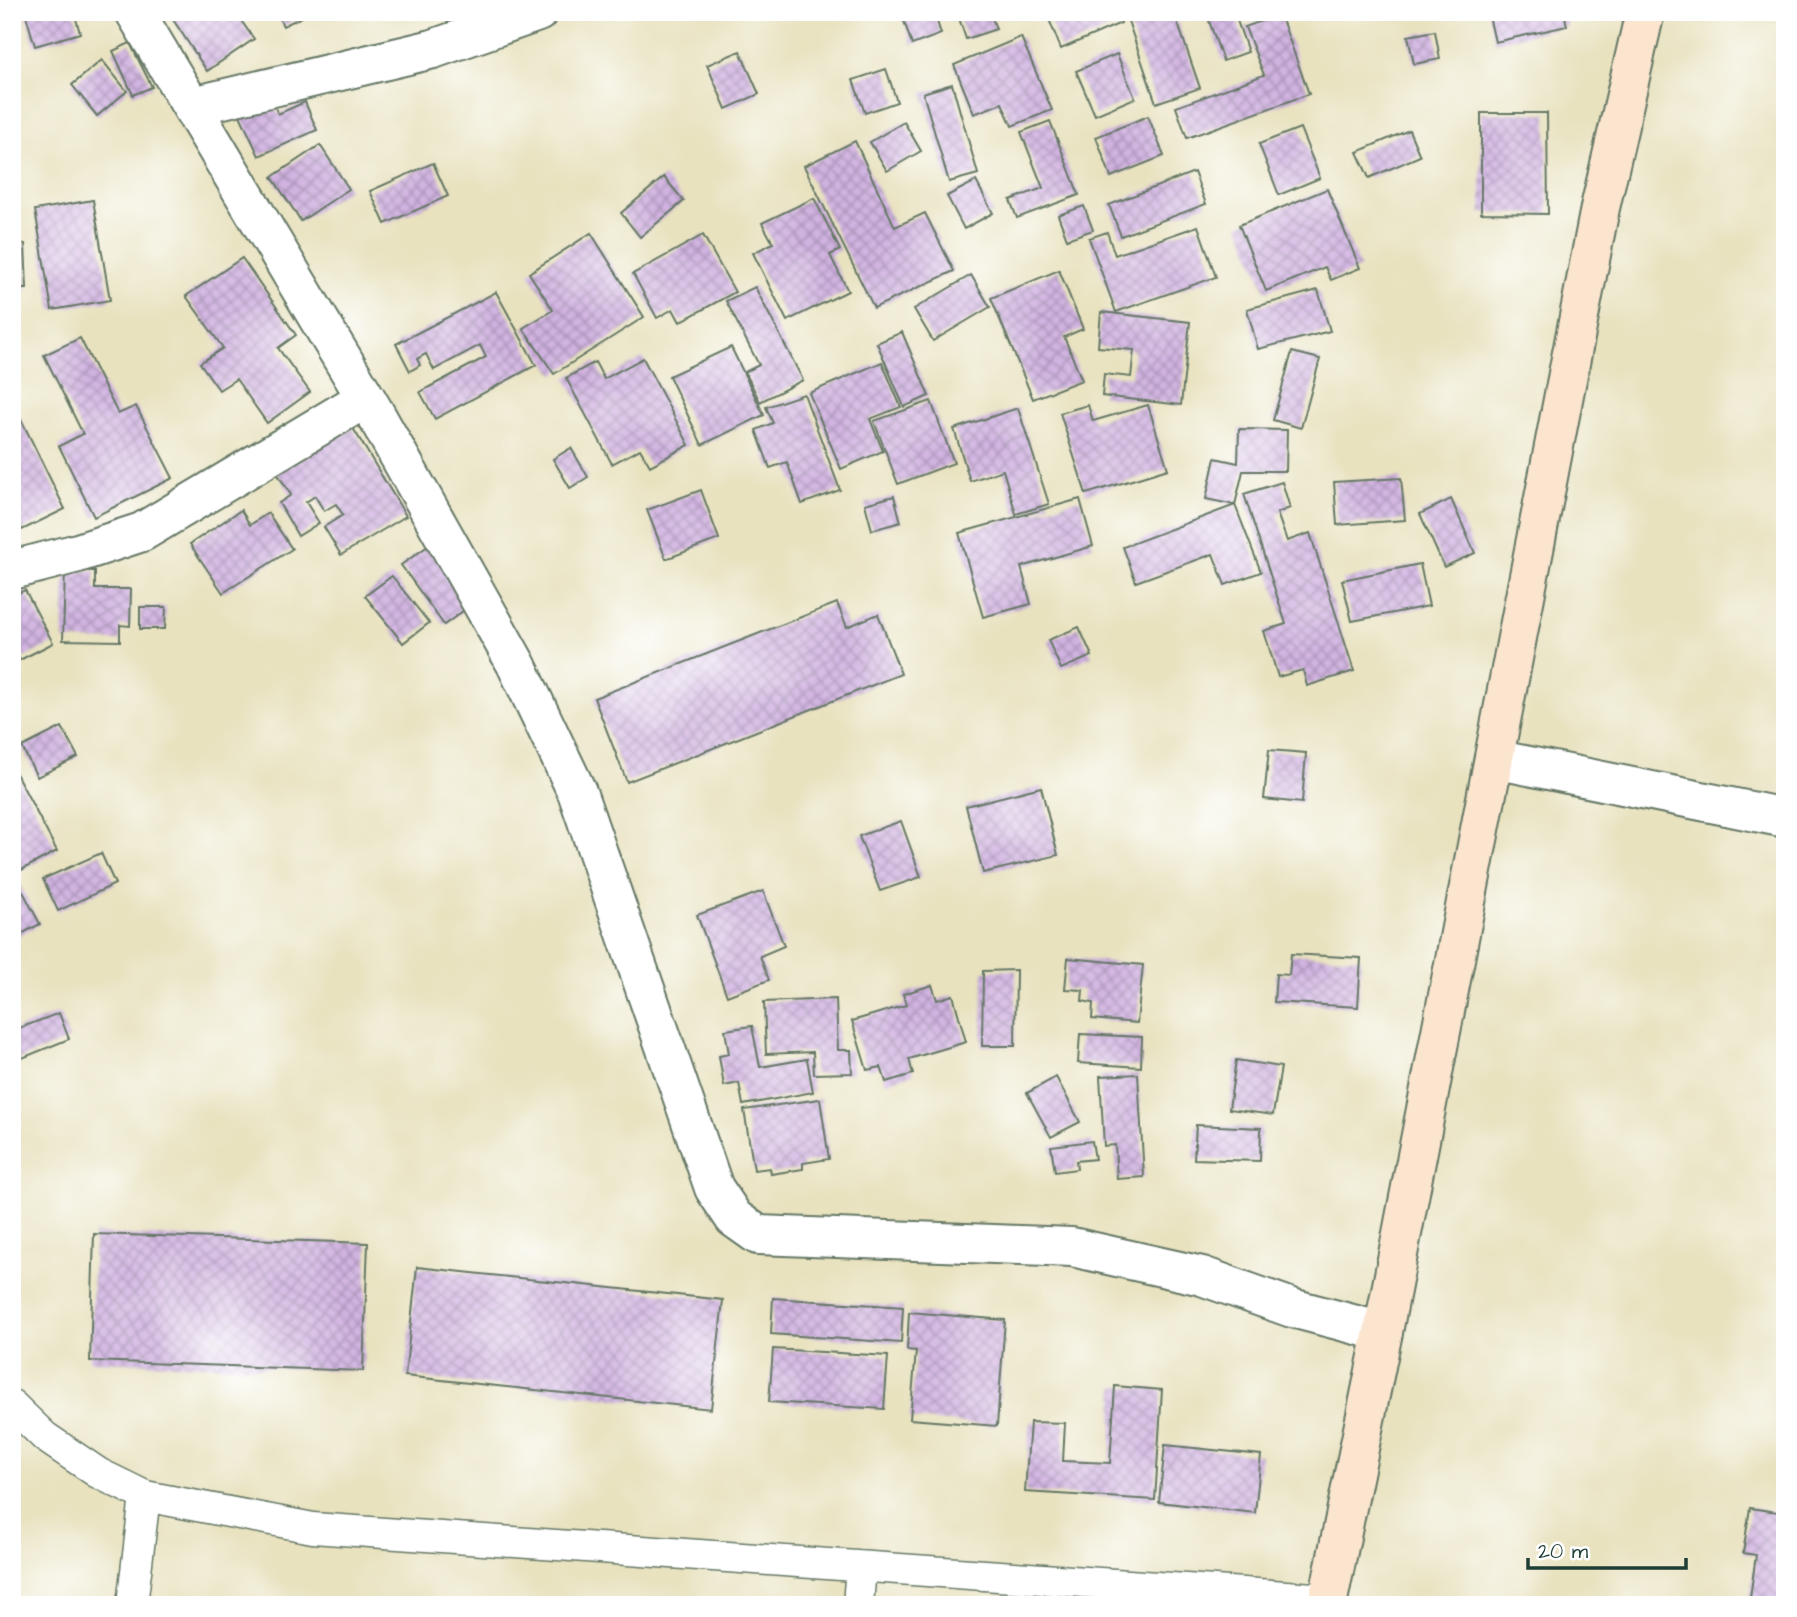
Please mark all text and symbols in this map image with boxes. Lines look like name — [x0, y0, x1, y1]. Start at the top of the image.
scale bar — [1528, 1526, 1685, 1570]
text: 20 m — [1538, 1537, 1589, 1566]

